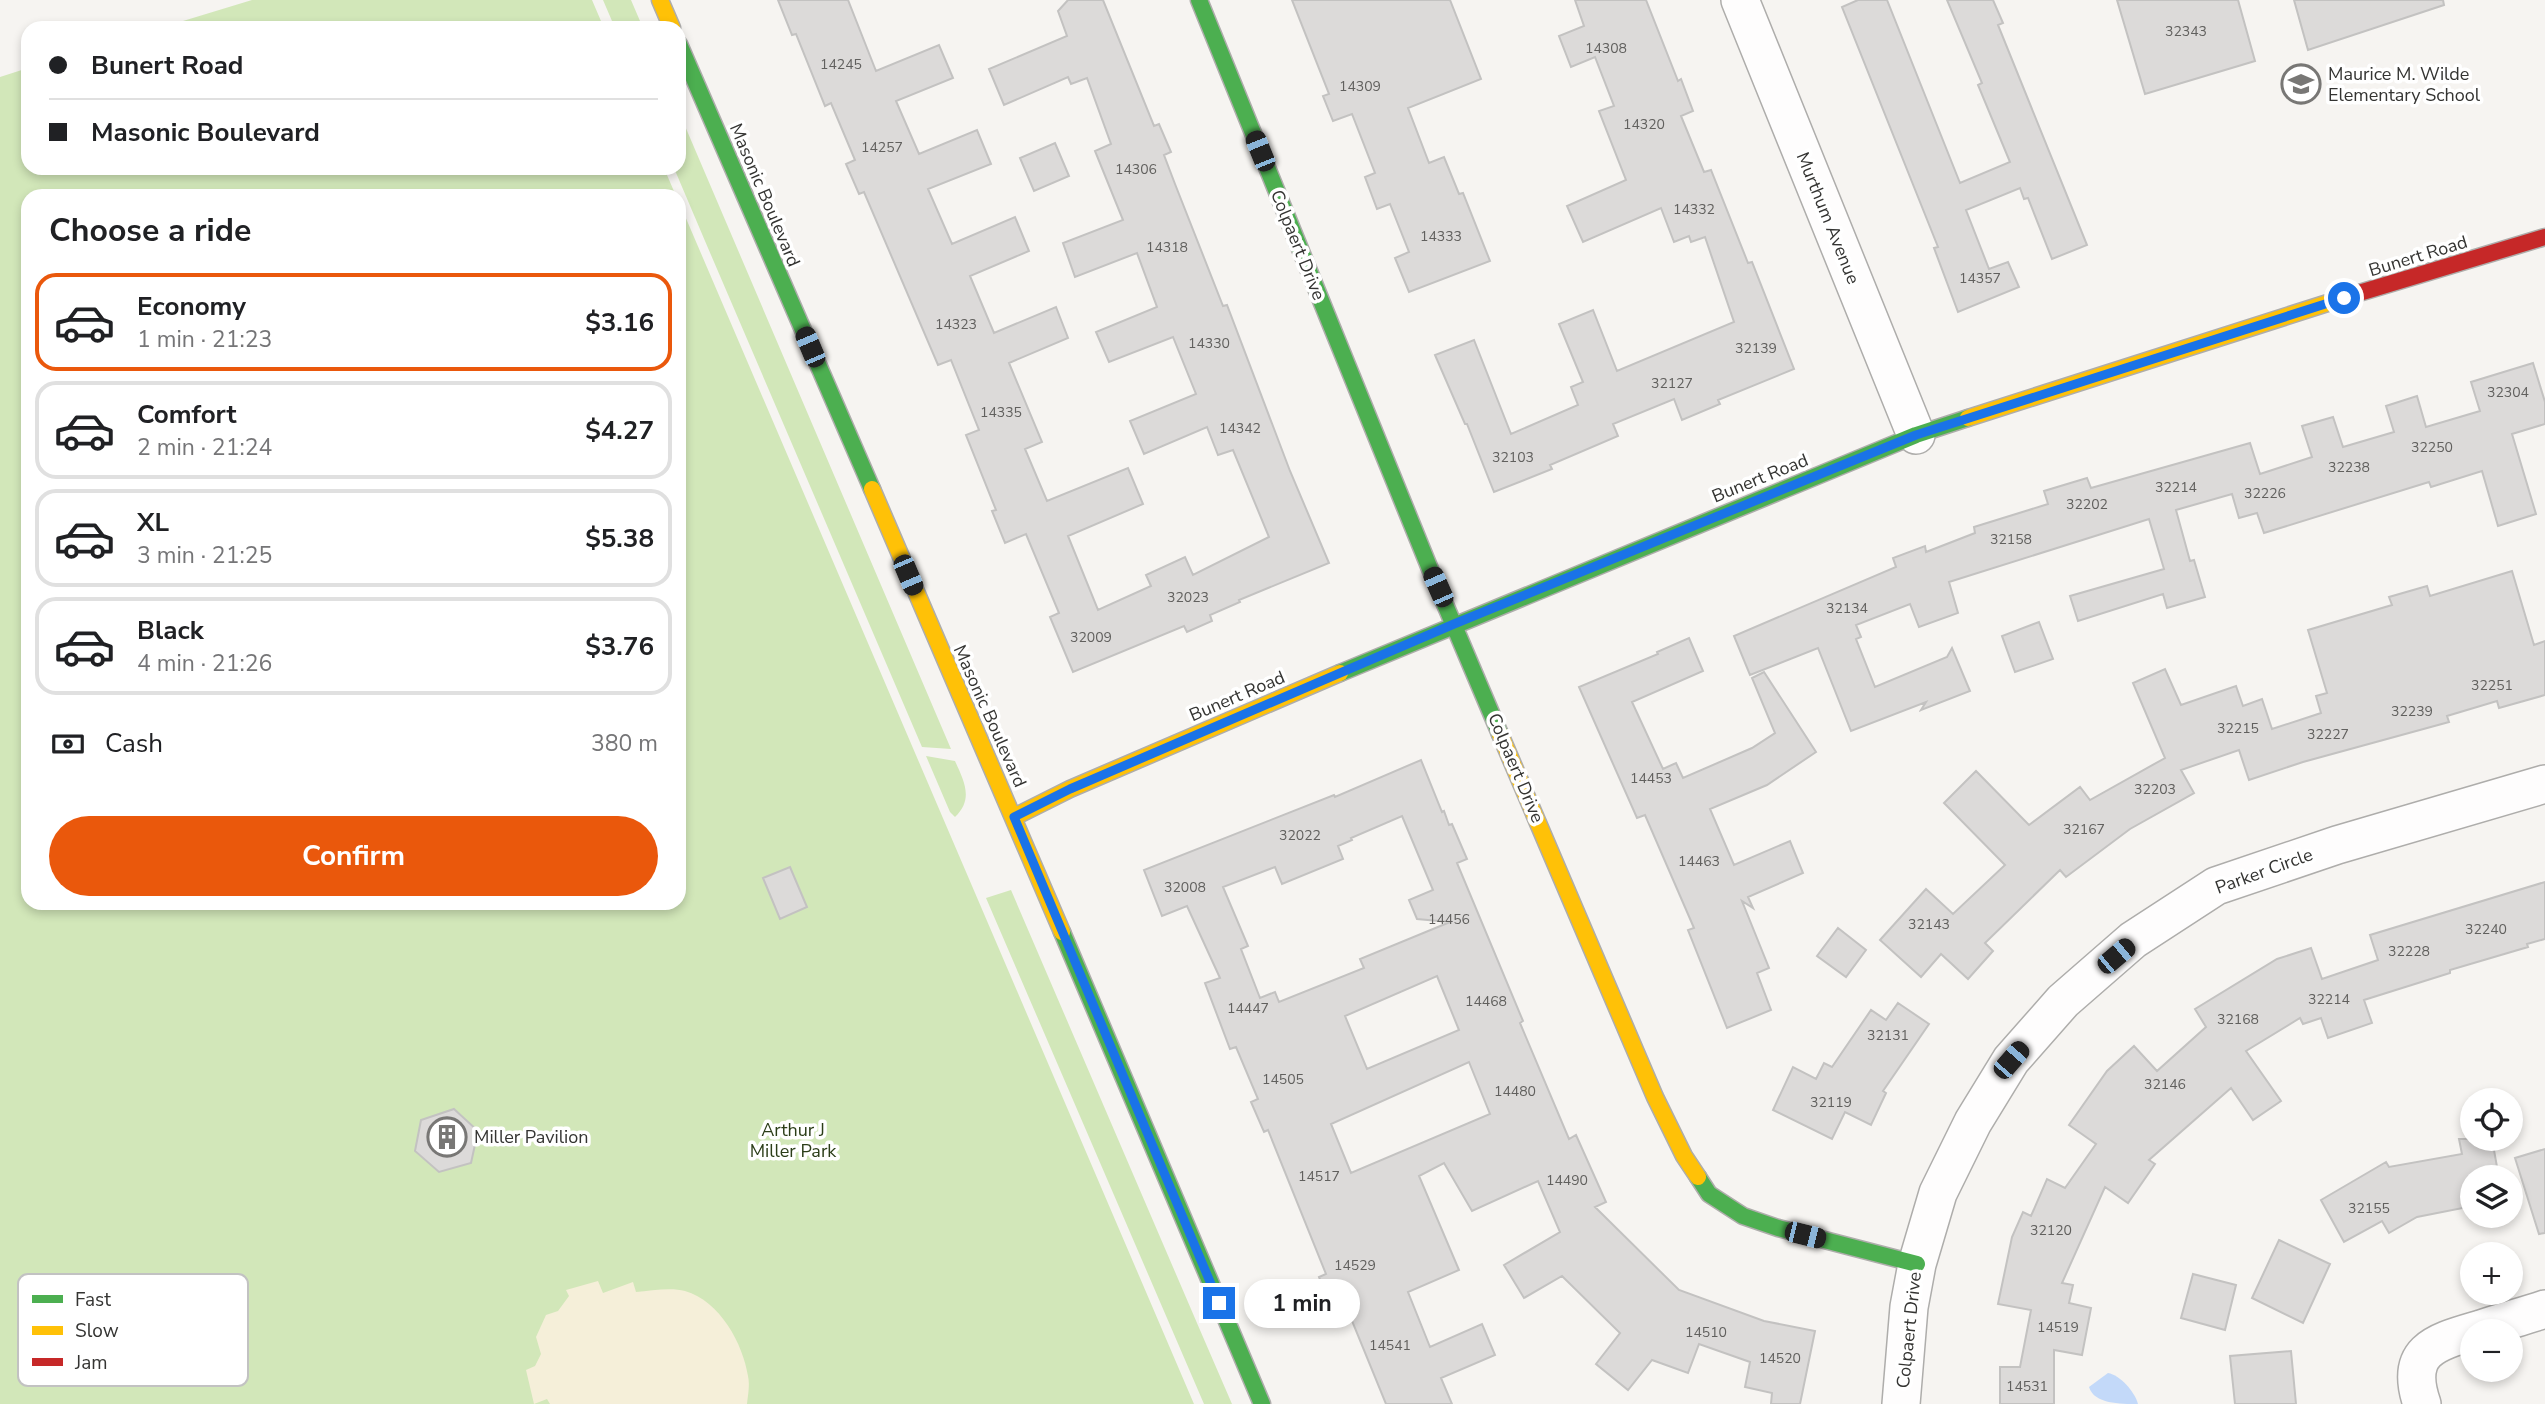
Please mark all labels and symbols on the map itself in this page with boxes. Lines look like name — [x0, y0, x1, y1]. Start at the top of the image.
house number: 32343 — [2165, 22, 2207, 41]
house number: 14308 — [1585, 39, 1627, 58]
house number: 14245 — [820, 55, 862, 74]
place label: Maurice M. Wilde Elementary School — [2328, 62, 2481, 107]
school or university icon: Maurice M. Wilde Elementary School — [2280, 63, 2322, 105]
house number: 14309 — [1339, 77, 1381, 96]
house number: 14320 — [1623, 115, 1665, 134]
street label: Masonic Boulevard — [724, 120, 806, 270]
car — [1243, 128, 1278, 174]
house number: 14257 — [861, 138, 903, 157]
street label: Murthum Avenue — [1791, 148, 1865, 288]
house number: 14306 — [1115, 160, 1157, 179]
street label: Colpaert Drive — [1265, 186, 1331, 304]
house number: 14332 — [1673, 200, 1715, 219]
house number: 14333 — [1420, 227, 1462, 246]
street label: Bunert Road — [2366, 230, 2470, 282]
house number: 14318 — [1146, 238, 1188, 257]
house number: 14357 — [1959, 269, 2001, 288]
route start — [2328, 282, 2360, 314]
house number: 14323 — [935, 315, 977, 334]
car — [793, 324, 828, 370]
house number: 14330 — [1188, 334, 1230, 353]
house number: 32139 — [1735, 339, 1777, 358]
house number: 32127 — [1651, 374, 1693, 393]
house number: 32304 — [2487, 383, 2529, 402]
house number: 14335 — [980, 403, 1022, 422]
house number: 14342 — [1219, 419, 1261, 438]
house number: 32250 — [2411, 438, 2453, 457]
house number: 32103 — [1492, 448, 1534, 467]
street label: Bunert Road — [1708, 448, 1812, 508]
house number: 32238 — [2328, 458, 2370, 477]
house number: 32214 — [2155, 478, 2197, 497]
house number: 32226 — [2244, 484, 2286, 503]
house number: 32202 — [2066, 495, 2108, 514]
house number: 32158 — [1990, 530, 2032, 549]
car — [891, 552, 926, 598]
car — [1420, 564, 1457, 610]
house number: 32023 — [1167, 588, 1209, 607]
house number: 32134 — [1826, 599, 1868, 618]
house number: 32009 — [1070, 628, 1112, 647]
street label: Masonic Boulevard — [948, 641, 1032, 791]
street label: Bunert Road — [1185, 665, 1289, 727]
house number: 32251 — [2471, 676, 2513, 695]
house number: 32239 — [2391, 702, 2433, 721]
street label: Colpaert Drive — [1482, 709, 1550, 827]
house number: 32215 — [2217, 719, 2259, 738]
house number: 32227 — [2307, 725, 2349, 744]
house number: 14453 — [1630, 769, 1672, 788]
house number: 32203 — [2134, 780, 2176, 799]
house number: 32167 — [2063, 820, 2105, 839]
house number: 32022 — [1279, 826, 1321, 845]
street label: Parker Circle — [2212, 842, 2316, 900]
house number: 14463 — [1678, 852, 1720, 871]
house number: 32008 — [1164, 878, 1206, 897]
house number: 14456 — [1428, 910, 1470, 929]
house number: 32143 — [1908, 915, 1950, 934]
house number: 32240 — [2465, 920, 2507, 939]
car — [2094, 934, 2139, 978]
house number: 32228 — [2388, 942, 2430, 961]
house number: 32214 — [2308, 990, 2350, 1009]
house number: 14468 — [1465, 992, 1507, 1011]
house number: 14447 — [1227, 999, 1269, 1018]
house number: 32168 — [2217, 1010, 2259, 1029]
house number: 32131 — [1867, 1026, 1909, 1045]
car — [1990, 1037, 2033, 1083]
house number: 14505 — [1262, 1070, 1304, 1089]
house number: 32146 — [2144, 1075, 2186, 1094]
house number: 14480 — [1494, 1082, 1536, 1101]
house number: 32119 — [1810, 1093, 1852, 1112]
building icon: Miller Pavilion — [426, 1116, 468, 1158]
park label: Arthur J Miller Park — [750, 1118, 837, 1163]
place label: Miller Pavilion — [474, 1125, 588, 1149]
house number: 14517 — [1298, 1167, 1340, 1186]
house number: 14490 — [1546, 1171, 1588, 1190]
house number: 32155 — [2348, 1199, 2390, 1218]
car — [1783, 1220, 1828, 1250]
house number: 32120 — [2030, 1221, 2072, 1240]
house number: 14529 — [1334, 1256, 1376, 1275]
street label: Colpaert Drive — [1891, 1271, 1927, 1389]
legend — [18, 1274, 248, 1386]
callout: 1 min — [1244, 1278, 1359, 1328]
text: Fast — [75, 1287, 111, 1313]
route end — [1203, 1287, 1235, 1319]
text: Slow — [75, 1318, 119, 1344]
house number: 14519 — [2037, 1318, 2079, 1337]
house number: 14510 — [1685, 1323, 1727, 1342]
house number: 14541 — [1369, 1336, 1411, 1355]
house number: 14520 — [1759, 1349, 1801, 1368]
text: Jam — [74, 1350, 108, 1376]
house number: 14531 — [2006, 1377, 2048, 1396]

